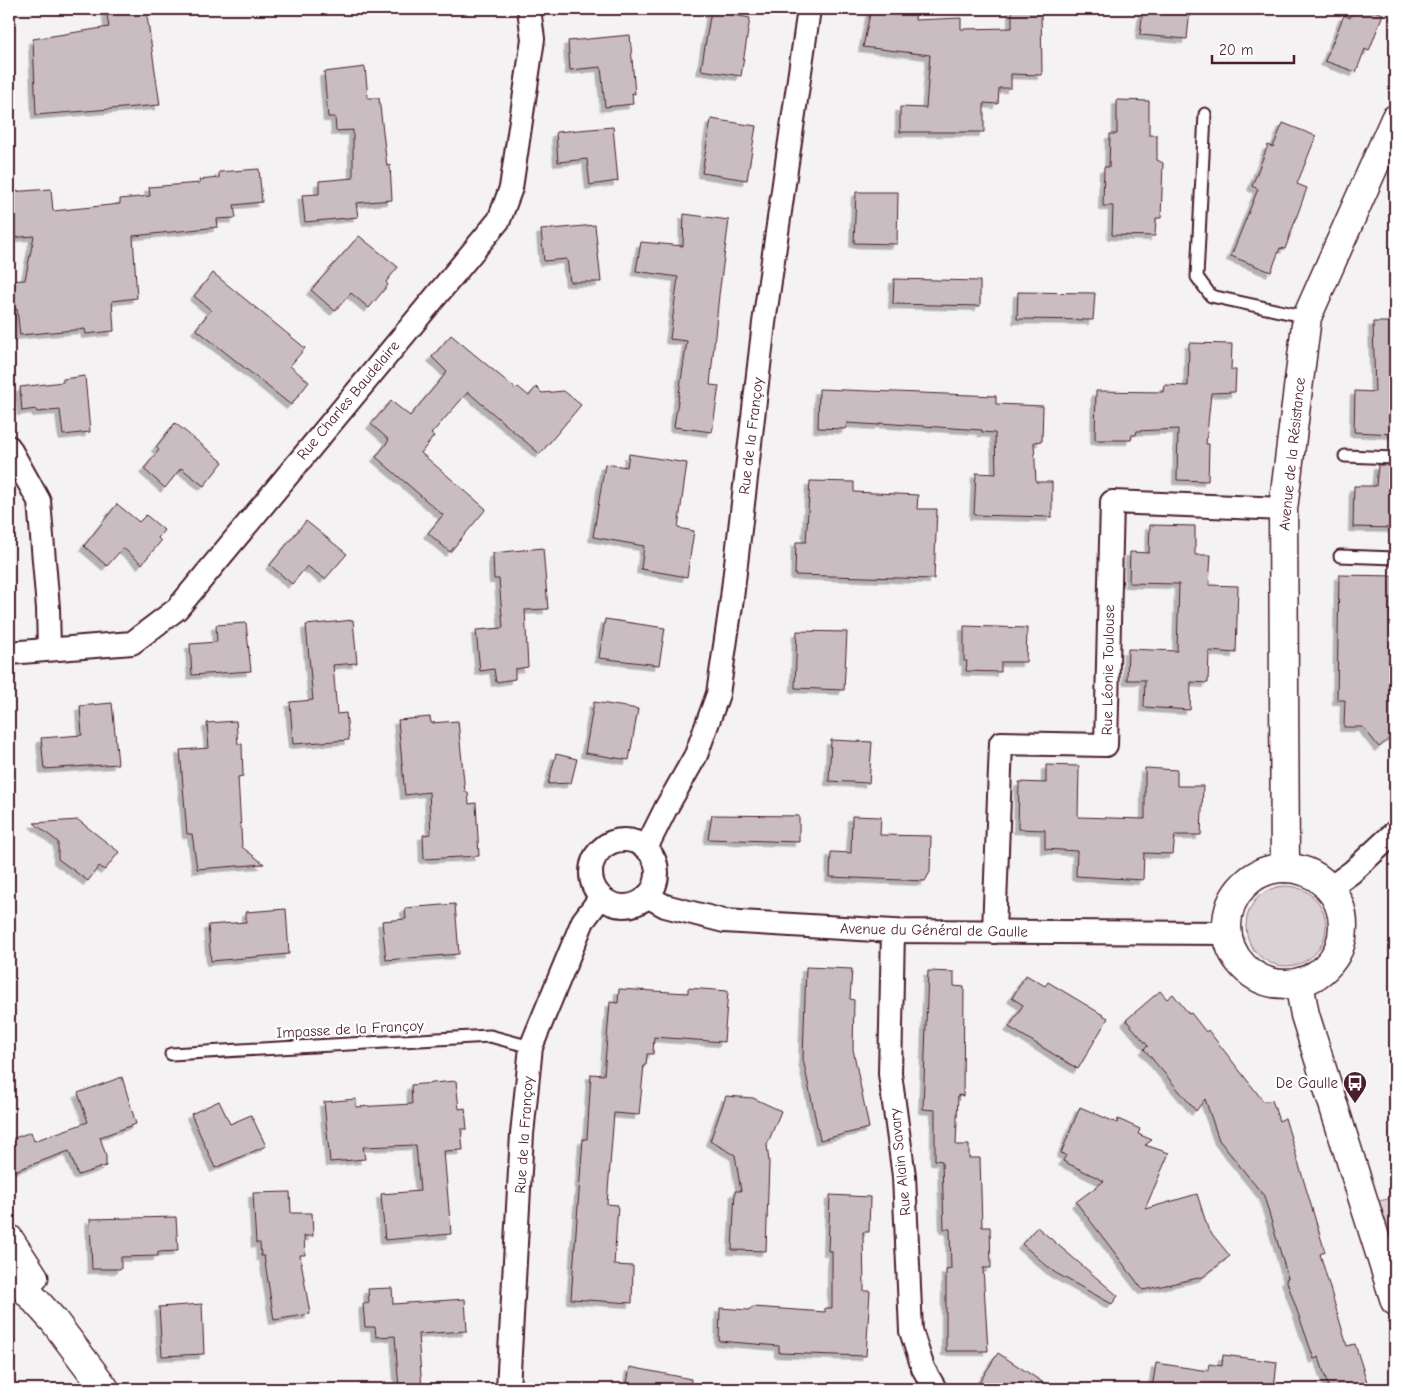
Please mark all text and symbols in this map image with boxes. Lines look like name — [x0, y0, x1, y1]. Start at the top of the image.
scale bar — [1212, 32, 1294, 64]
text: 20 m — [1219, 41, 1253, 59]
street label: Rue Charles Baudelaire — [293, 336, 403, 463]
street label: Rue de la Françoy — [735, 376, 767, 496]
street label: Avenue de la Résistance — [1275, 376, 1309, 532]
street label: Rue Léonie Toulouse — [1098, 604, 1118, 735]
street label: Avenue du Général de Gaulle — [840, 919, 1029, 941]
street label: Impasse de la Françoy — [276, 1016, 424, 1042]
bus stop icon: De Gaulle — [1342, 1070, 1368, 1104]
place label: De Gaulle — [1276, 1074, 1338, 1092]
street label: Rue de la Françoy — [511, 1075, 537, 1194]
street label: Rue Alain Savary — [885, 1107, 915, 1217]

